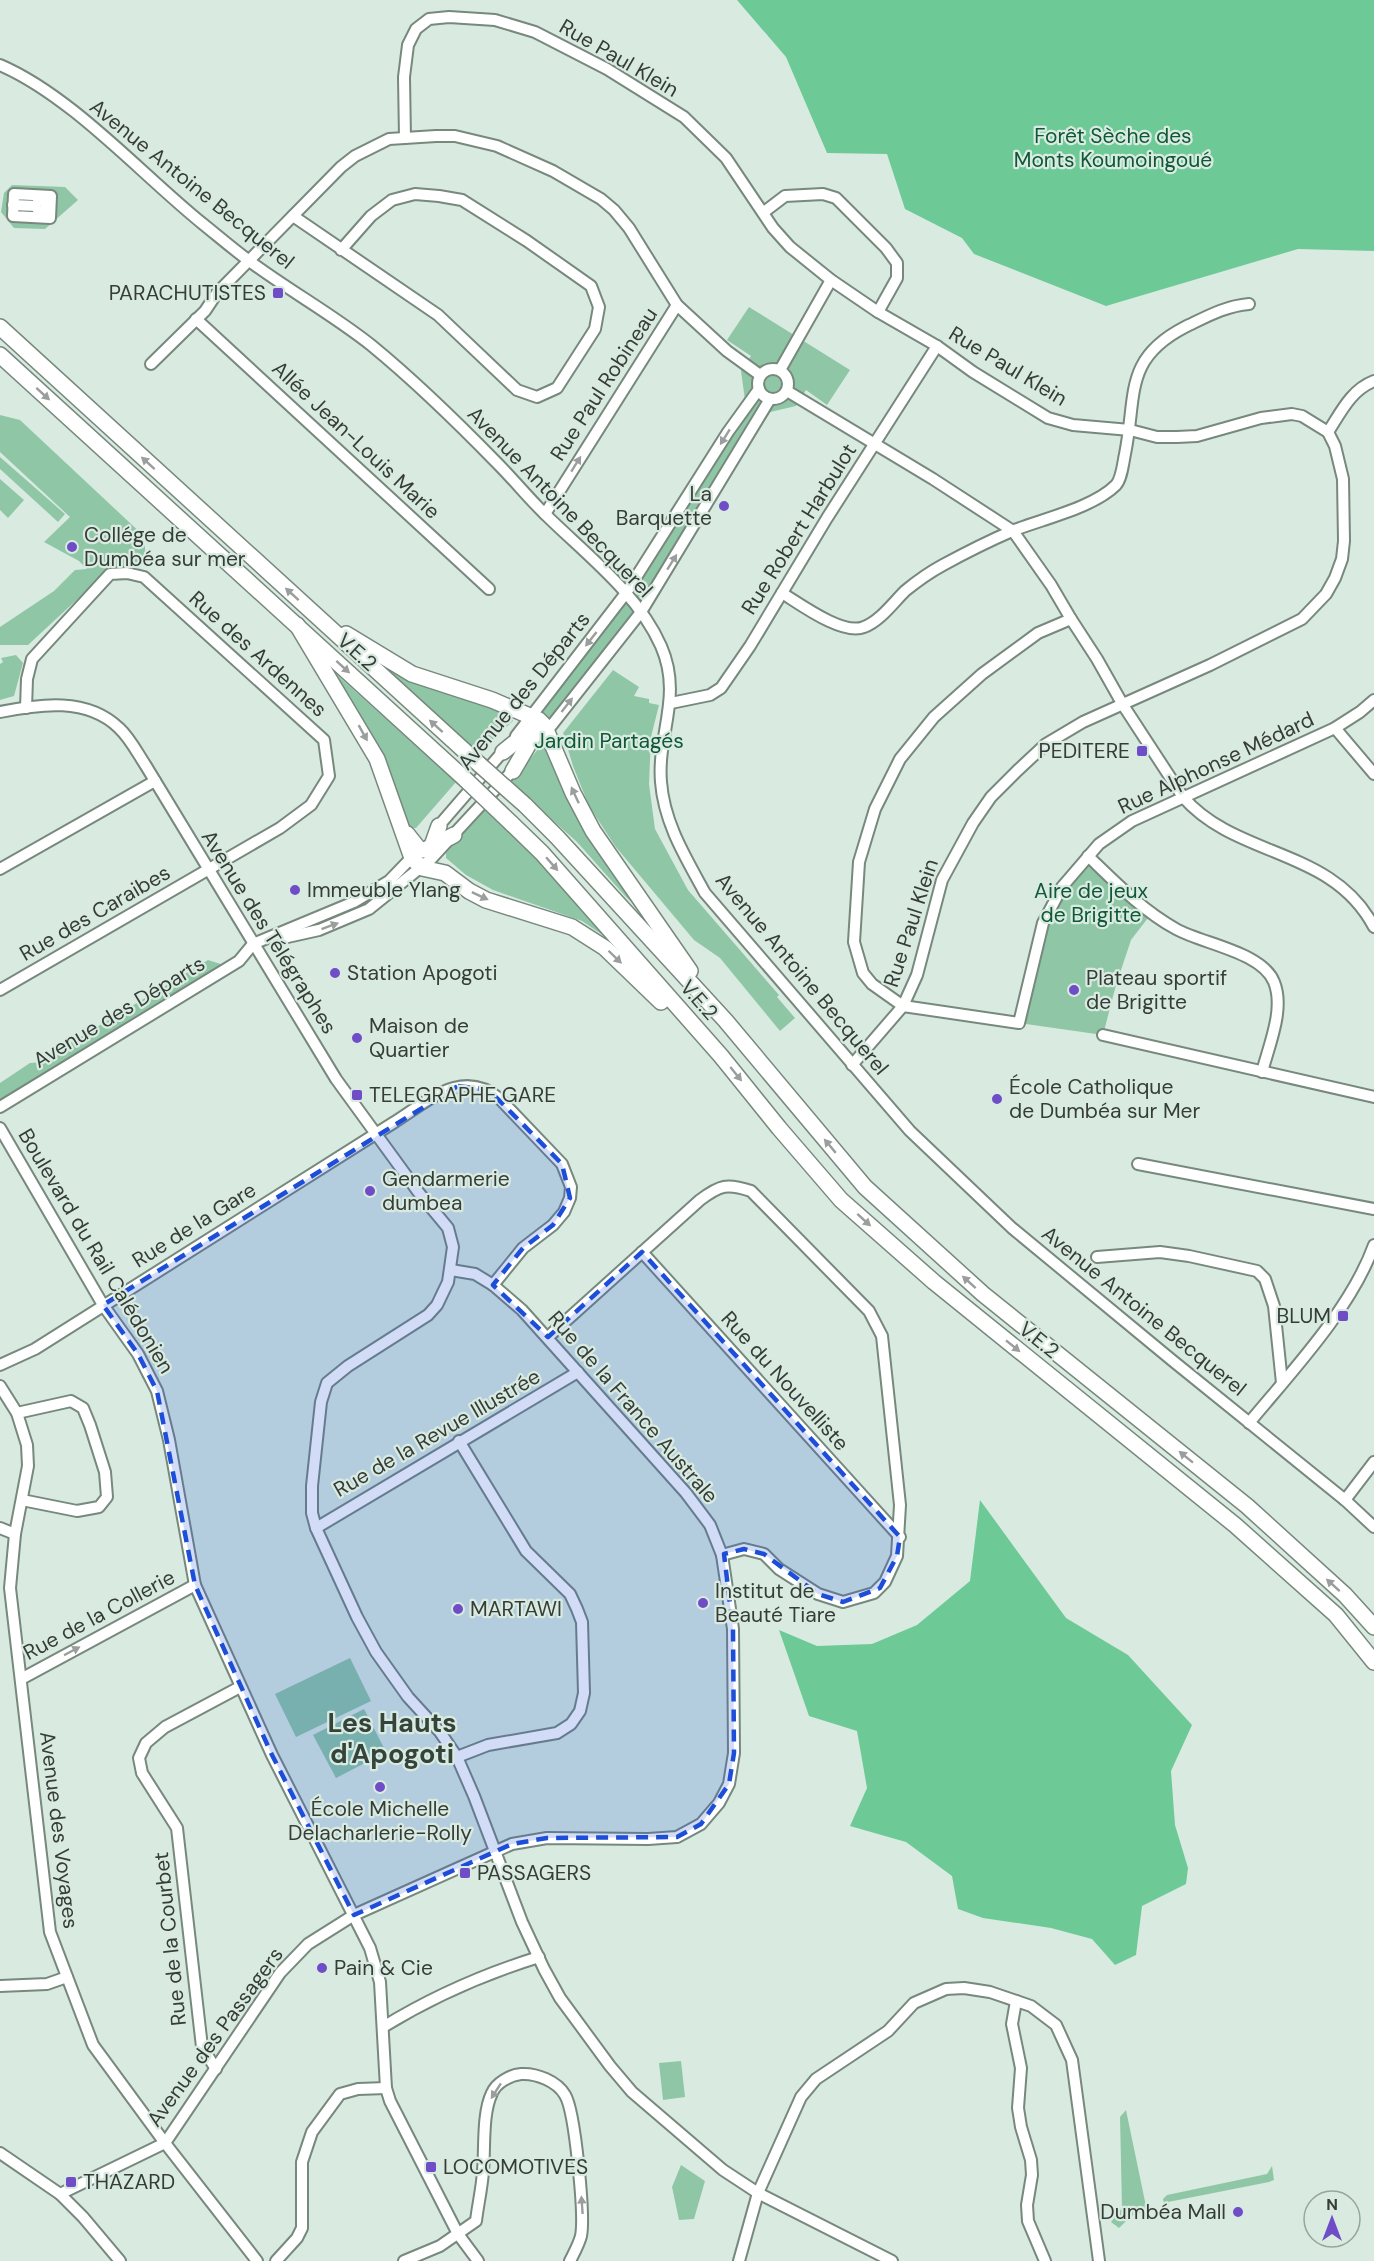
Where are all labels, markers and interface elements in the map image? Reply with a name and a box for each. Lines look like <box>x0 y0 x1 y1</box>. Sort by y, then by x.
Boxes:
street label: Rue Paul Klein <box>554 13 684 103</box>
street label: Avenue Antoine Becquerel <box>84 93 300 275</box>
park label: Forêt Sèche des Monts Koumoingoué <box>1014 122 1212 174</box>
place label: PARACHUTISTES <box>109 279 266 307</box>
marker: PARACHUTISTES <box>271 286 285 300</box>
street label: Rue Paul Robineau <box>544 302 664 466</box>
street label: Rue Paul Klein <box>944 320 1072 412</box>
street label: Allée Jean-Louis Marie <box>266 355 446 525</box>
one-way arrow <box>36 387 50 401</box>
street label: Avenue Antoine Becquerel <box>461 400 659 604</box>
one-way arrow <box>719 429 730 445</box>
street label: Rue Robert Harbulot <box>735 438 863 620</box>
one-way arrow <box>570 456 581 472</box>
one-way arrow <box>141 457 156 470</box>
place label: La Barquette <box>616 480 712 532</box>
marker: La Barquette <box>717 499 731 513</box>
place label: Collége de Dumbéa sur mer <box>84 521 246 573</box>
marker: Collége de Dumbéa sur mer <box>65 540 79 554</box>
one-way arrow <box>667 554 678 570</box>
street label: Rue des Ardennes <box>183 585 333 723</box>
one-way arrow <box>285 588 300 601</box>
street label: Avenue des Départs <box>452 606 596 776</box>
street label: V.E.2 <box>331 627 383 677</box>
one-way arrow <box>585 632 597 647</box>
one-way arrow <box>335 660 350 674</box>
one-way arrow <box>561 698 573 714</box>
street label: Rue Alphonse Médard <box>1113 705 1319 821</box>
one-way arrow <box>429 719 444 733</box>
one-way arrow <box>358 725 368 742</box>
park label: Jardin Partagés <box>534 727 684 755</box>
place label: PEDITERE <box>1039 737 1130 765</box>
marker: PEDITERE <box>1135 744 1149 758</box>
one-way arrow <box>570 786 579 803</box>
street label: Avenue des Télégraphes <box>195 825 343 1039</box>
street label: Rue Paul Klein <box>877 855 945 991</box>
one-way arrow <box>545 857 559 872</box>
street label: Rue des Caraibes <box>15 858 175 968</box>
street label: Avenue Antoine Becquerel <box>709 867 895 1081</box>
place label: Immeuble Ylang <box>307 876 461 904</box>
park label: Aire de jeux de Brigitte <box>1034 877 1148 929</box>
marker: Immeuble Ylang <box>288 883 302 897</box>
one-way arrow <box>471 891 488 900</box>
one-way arrow <box>321 921 339 930</box>
street label: Avenue des Départs <box>28 950 210 1074</box>
one-way arrow <box>608 950 622 964</box>
place label: Station Apogoti <box>347 959 498 987</box>
place label: Plateau sportif de Brigitte <box>1086 964 1227 1016</box>
marker: Station Apogoti <box>328 966 342 980</box>
street label: V.E.2 <box>674 974 724 1026</box>
marker: Plateau sportif de Brigitte <box>1067 983 1081 997</box>
place label: Maison de Quartier <box>369 1012 469 1064</box>
marker: Maison de Quartier <box>350 1031 364 1045</box>
one-way arrow <box>729 1067 741 1082</box>
place label: École Catholique de Dumbéa sur Mer <box>1009 1073 1200 1125</box>
place label: TELEGRAPHE GARE <box>369 1081 556 1109</box>
marker: TELEGRAPHE GARE <box>350 1088 364 1102</box>
marker: École Catholique de Dumbéa sur Mer <box>990 1092 1004 1106</box>
street label: Boulevard du Rail Calédonien <box>12 1123 180 1379</box>
one-way arrow <box>824 1139 837 1154</box>
place label: Gendarmerie dumbea <box>382 1165 510 1217</box>
street label: Rue de la Gare <box>127 1176 261 1274</box>
marker: Gendarmerie dumbea <box>363 1184 377 1198</box>
one-way arrow <box>857 1213 872 1227</box>
street label: Avenue Antoine Becquerel <box>1036 1220 1252 1402</box>
one-way arrow <box>962 1276 977 1289</box>
place label: BLUM <box>1276 1302 1331 1330</box>
street label: Rue de la France Australe <box>542 1305 724 1509</box>
street label: Rue du Nouvelliste <box>715 1305 855 1457</box>
marker: BLUM <box>1336 1309 1350 1323</box>
street label: V.E.2 <box>1013 1315 1065 1365</box>
one-way arrow <box>1006 1340 1021 1352</box>
street label: Rue de la Revue Illustrée <box>329 1362 545 1504</box>
one-way arrow <box>1178 1451 1194 1464</box>
street label: Rue de la Collerie <box>18 1563 180 1667</box>
place label: Institut de Beauté Tiare <box>715 1577 836 1629</box>
one-way arrow <box>1326 1578 1341 1592</box>
place label: MARTAWI <box>470 1595 562 1623</box>
marker: Institut de Beauté Tiare <box>696 1596 710 1610</box>
marker: MARTAWI <box>451 1602 465 1616</box>
one-way arrow <box>64 1646 81 1656</box>
district label: Les Hauts d'Apogoti <box>327 1705 457 1771</box>
street label: Avenue des Voyages <box>33 1730 85 1930</box>
marker: École Michelle Delacharlerie-Rolly <box>373 1780 387 1794</box>
place label: École Michelle Delacharlerie-Rolly <box>288 1795 472 1847</box>
street label: Rue de la Courbet <box>147 1851 193 2027</box>
place label: PASSAGERS <box>477 1859 591 1887</box>
marker: PASSAGERS <box>458 1866 472 1880</box>
street label: Avenue des Passagers <box>140 1942 290 2132</box>
place label: Pain & Cie <box>334 1954 433 1982</box>
marker: Pain & Cie <box>315 1961 329 1975</box>
one-way arrow <box>490 2082 501 2099</box>
place label: LOCOMOTIVES <box>443 2153 588 2181</box>
marker: LOCOMOTIVES <box>424 2160 438 2174</box>
place label: THAZARD <box>83 2168 175 2196</box>
marker: THAZARD <box>64 2175 78 2189</box>
north arrow <box>1302 2189 1362 2249</box>
text: N <box>1326 2194 1338 2215</box>
one-way arrow <box>577 2195 587 2214</box>
place label: Dumbéa Mall <box>1100 2198 1226 2226</box>
marker: Dumbéa Mall <box>1231 2205 1245 2219</box>

